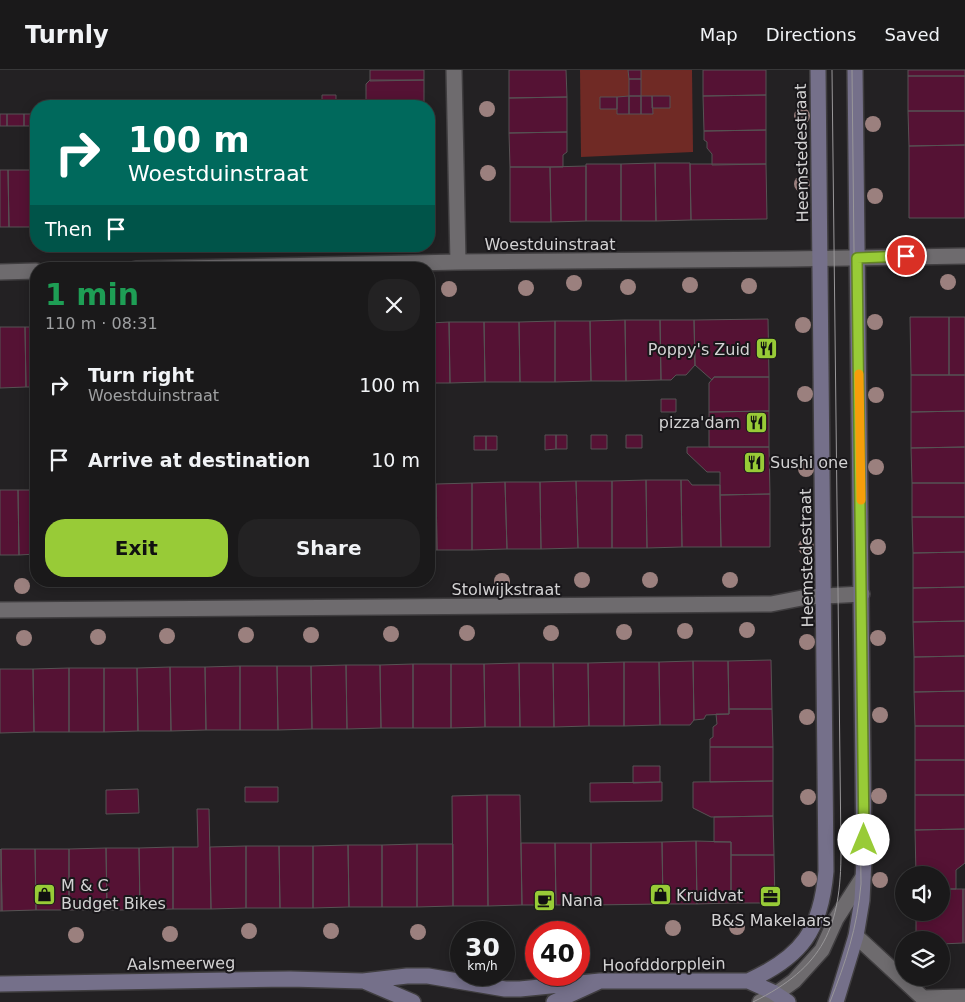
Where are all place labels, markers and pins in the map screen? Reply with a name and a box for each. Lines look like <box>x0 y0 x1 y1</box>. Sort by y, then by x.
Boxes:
pin <box>885 235 927 277</box>
restaurant icon: Poppy's Zuid <box>754 337 778 361</box>
place label: Poppy's Zuid <box>648 340 750 359</box>
restaurant icon: pizza'dam <box>744 410 768 434</box>
place label: pizza'dam <box>659 413 740 432</box>
restaurant icon: Sushi one <box>742 450 766 474</box>
place label: Sushi one <box>770 453 848 472</box>
place label: M & C Budget Bikes <box>61 876 166 913</box>
shop icon: M & C Budget Bikes <box>33 882 57 906</box>
shop icon: Kruidvat <box>648 883 672 907</box>
office icon: B&S Makelaars <box>759 884 783 908</box>
place label: Kruidvat <box>676 886 743 905</box>
cafe icon: Nana <box>533 888 557 912</box>
place label: Nana <box>561 891 603 910</box>
place label: B&S Makelaars <box>711 911 831 930</box>

